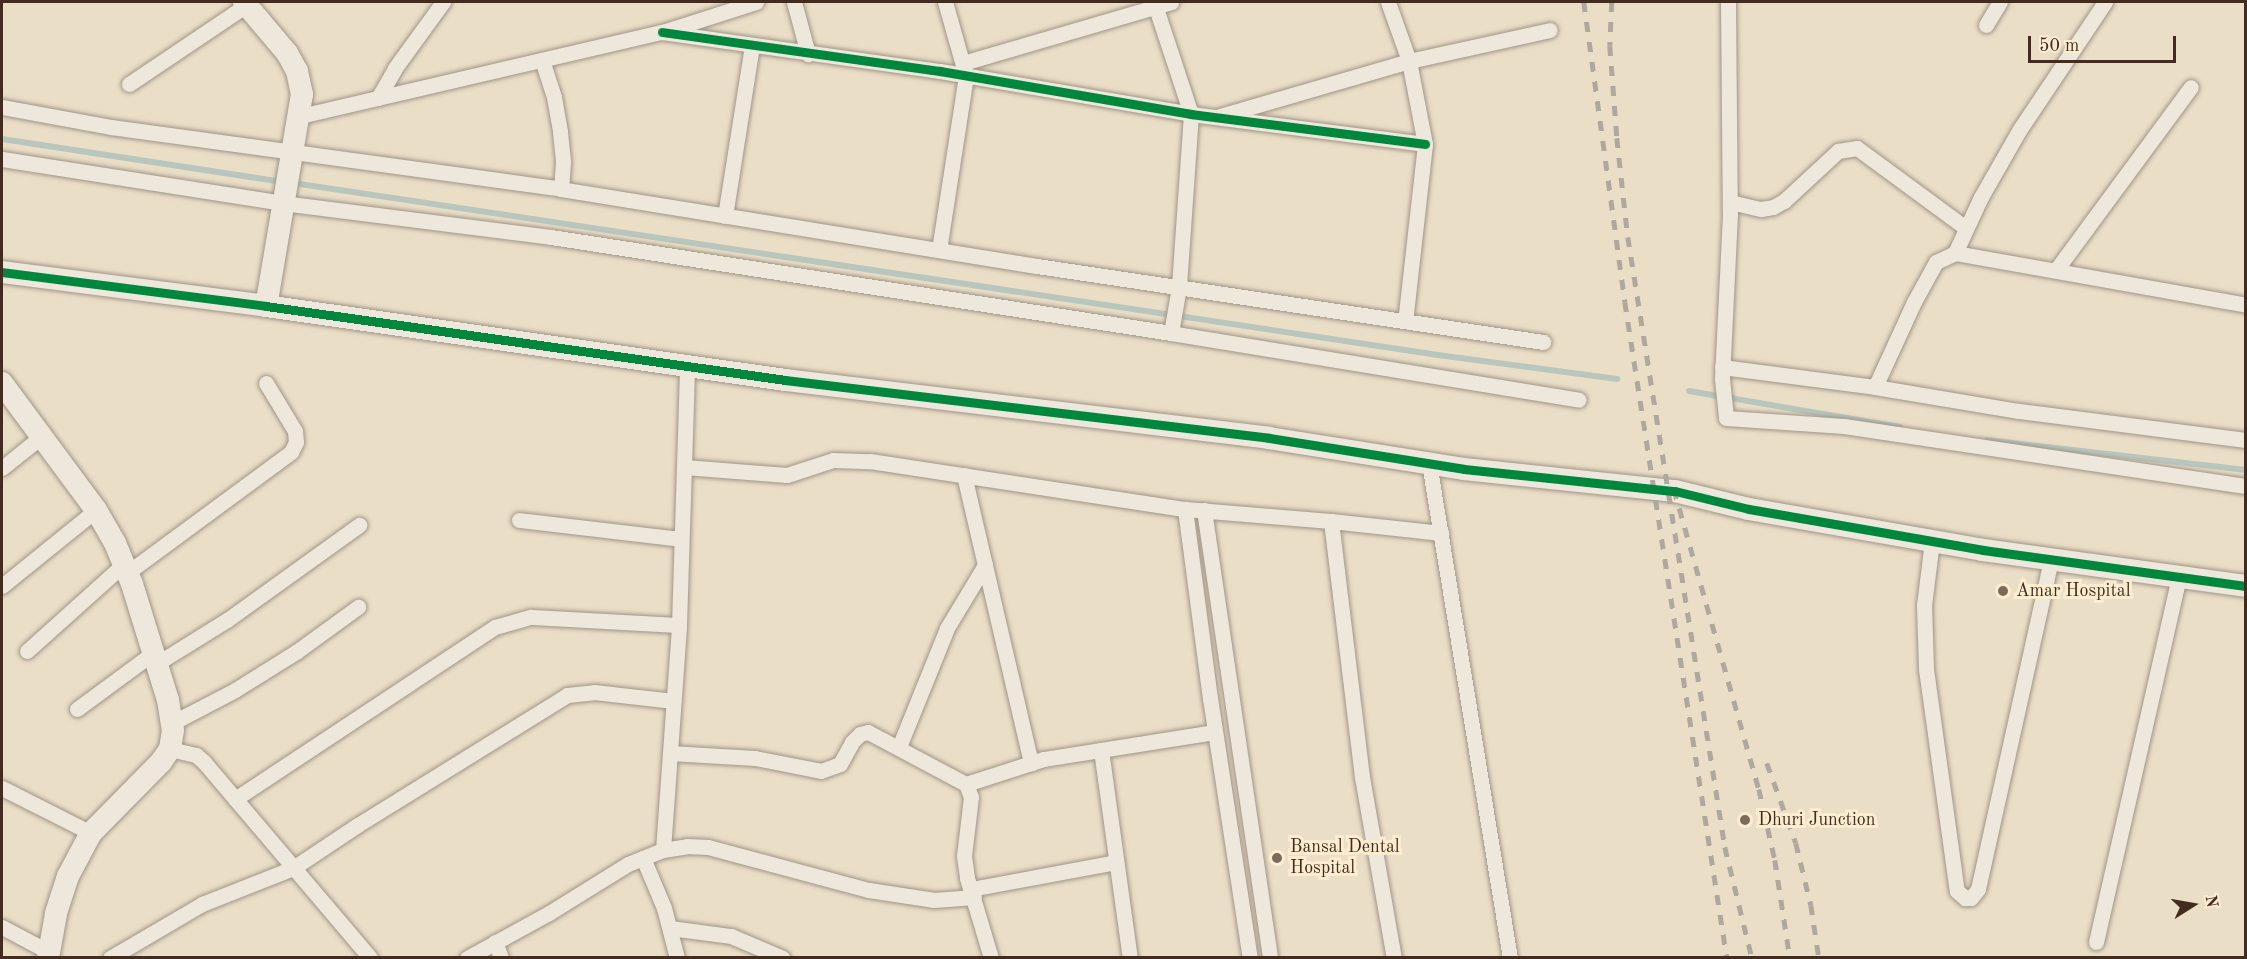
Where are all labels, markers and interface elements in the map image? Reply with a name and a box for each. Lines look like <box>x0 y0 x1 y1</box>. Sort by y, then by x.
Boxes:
scale bar <box>2031 24 2180 62</box>
text: 50 m <box>2039 37 2079 55</box>
place label: Amar Hospital <box>2016 580 2131 602</box>
marker: Amar Hospital <box>1994 582 2012 600</box>
place label: Dhuri Junction <box>1758 809 1875 831</box>
marker: Dhuri Junction <box>1736 811 1754 829</box>
place label: Bansal Dental Hospital <box>1290 837 1400 880</box>
marker: Bansal Dental Hospital <box>1268 849 1286 867</box>
north arrow <box>2163 875 2223 935</box>
text: N <box>2202 894 2220 909</box>

